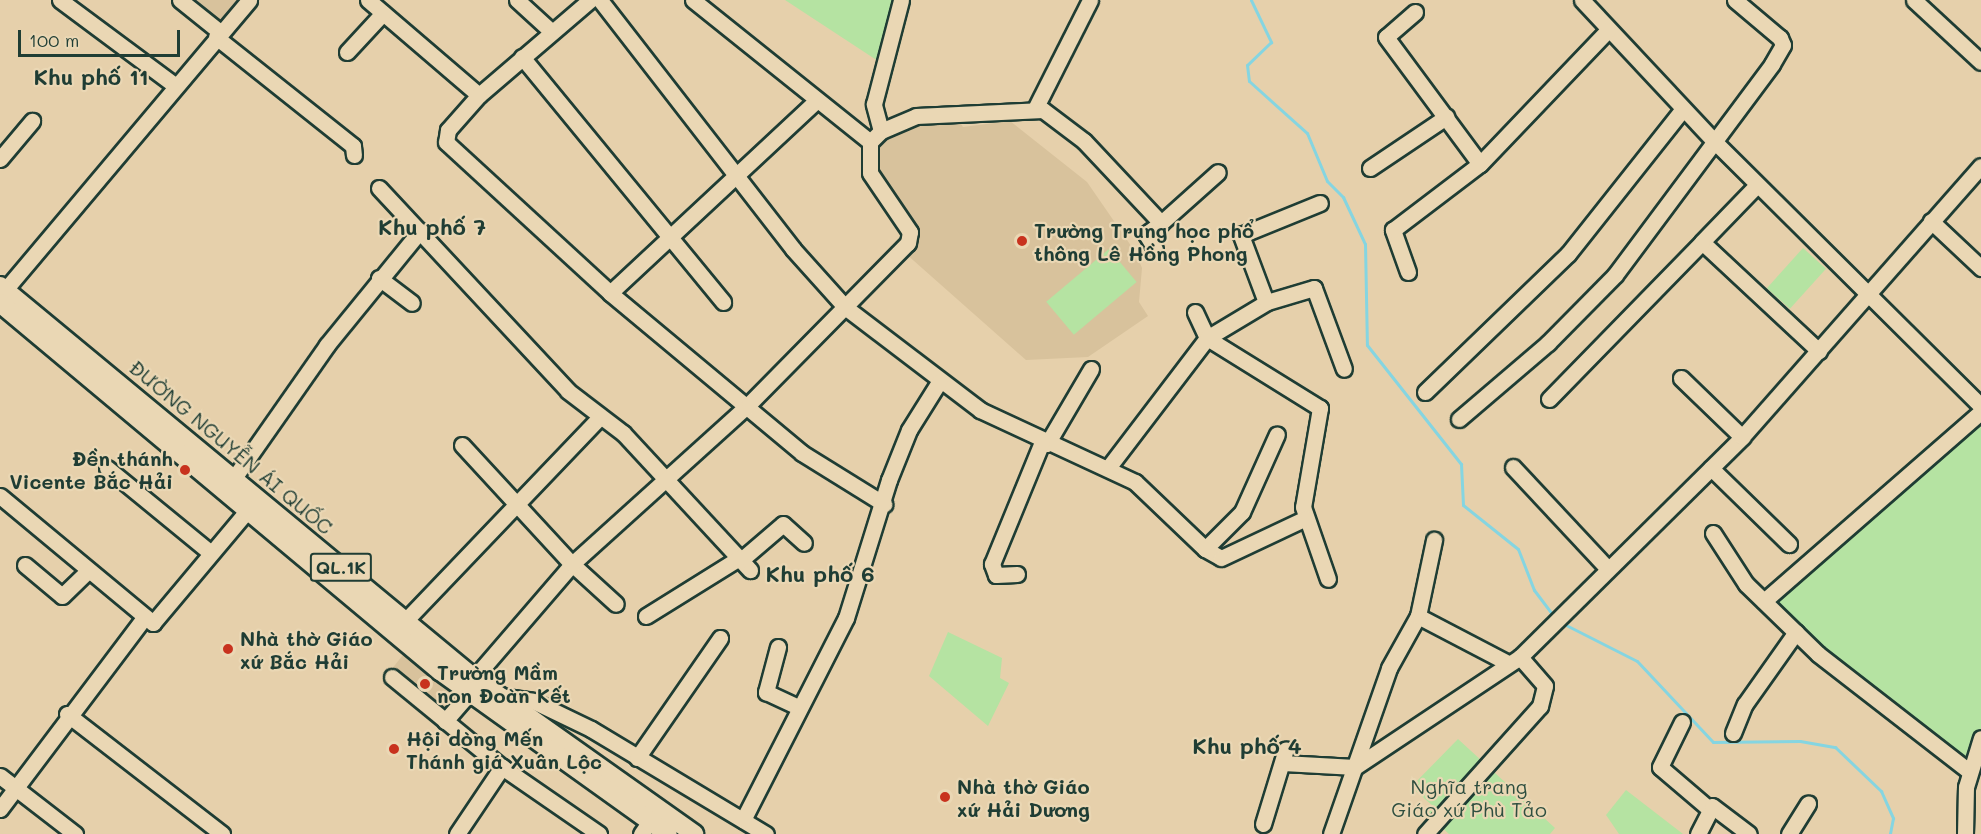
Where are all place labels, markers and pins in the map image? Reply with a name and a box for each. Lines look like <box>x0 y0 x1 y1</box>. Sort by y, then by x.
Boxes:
place label: Trường Trung học phổ thông Lê Hồng Phong <box>1034 218 1254 265</box>
marker: Trường Trung học phổ thông Lê Hồng Phong <box>1015 234 1029 248</box>
place label: Đền thánh Vicente Bắc Hải <box>10 446 173 493</box>
marker: Đền thánh Vicente Bắc Hải <box>178 463 192 477</box>
place label: Nhà thờ Giáo xứ Bắc Hải <box>240 626 373 673</box>
marker: Nhà thờ Giáo xứ Bắc Hải <box>221 642 235 656</box>
place label: Trường Mầm non Đoàn Kết <box>437 660 571 707</box>
marker: Trường Mầm non Đoàn Kết <box>418 677 432 691</box>
place label: Hội dòng Mến Thánh giá Xuân Lộc <box>406 726 602 773</box>
marker: Hội dòng Mến Thánh giá Xuân Lộc <box>387 742 401 756</box>
place label: Nhà thờ Giáo xứ Hải Dương <box>957 774 1090 821</box>
marker: Nhà thờ Giáo xứ Hải Dương <box>938 790 952 804</box>

